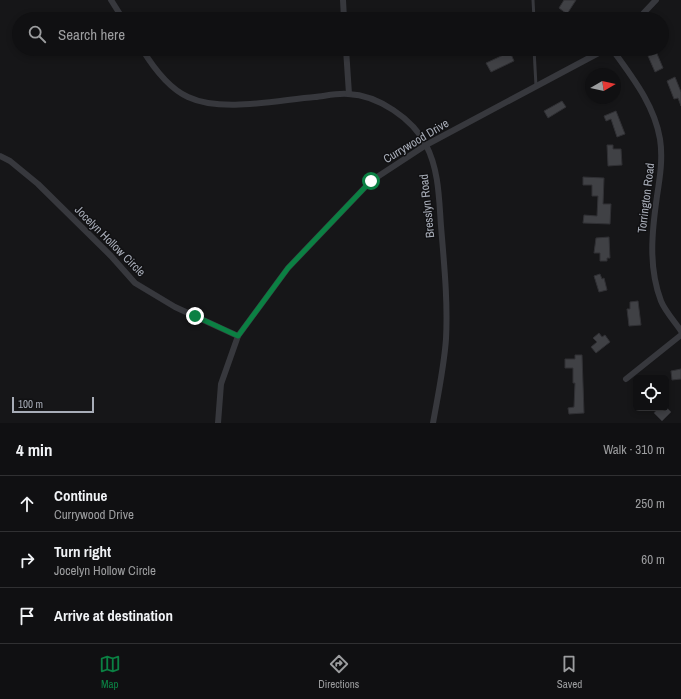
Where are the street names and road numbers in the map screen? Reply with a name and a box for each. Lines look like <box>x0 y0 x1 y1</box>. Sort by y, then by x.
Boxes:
street label: Currywood Drive <box>380 115 452 167</box>
street label: Torrington Road <box>634 162 658 234</box>
street label: Bresslyn Road <box>416 173 438 239</box>
street label: Jocelyn Hollow Circle <box>71 202 149 280</box>

